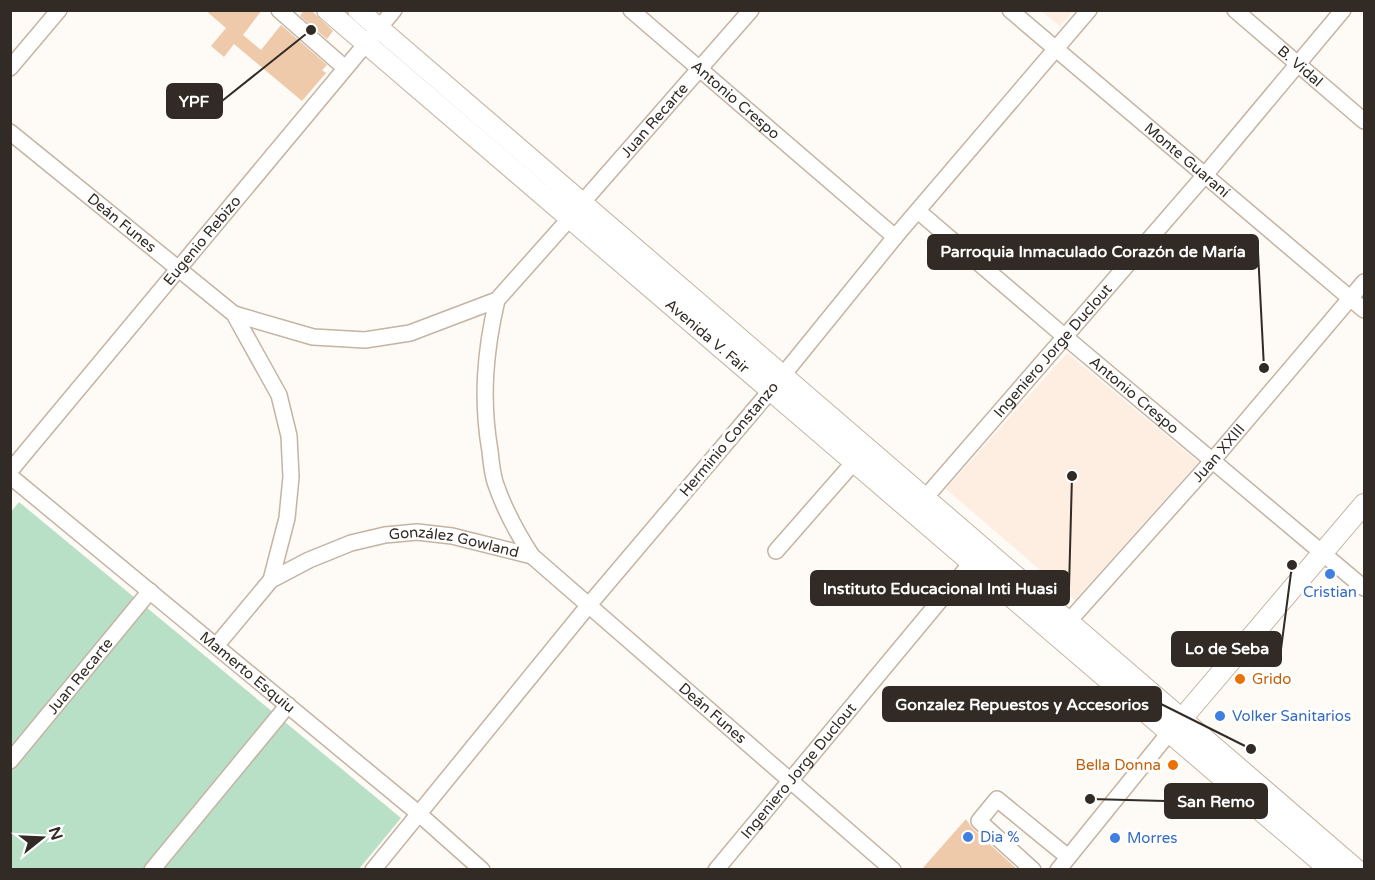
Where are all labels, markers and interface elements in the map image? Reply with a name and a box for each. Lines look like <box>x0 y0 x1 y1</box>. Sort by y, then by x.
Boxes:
street label: B. Vidal <box>1274 42 1326 90</box>
street label: Antonio Crespo <box>688 57 784 143</box>
street label: Juan Recarte <box>617 79 692 161</box>
callout: YPF <box>167 84 222 118</box>
text: YPF <box>179 92 210 112</box>
street label: Monte Guaraní <box>1141 119 1234 201</box>
street label: Deán Funes <box>84 189 160 256</box>
street label: Eugenio Rebizo <box>159 192 245 289</box>
callout: Parroquia Inmaculado Corazón de María <box>928 235 1258 269</box>
text: Parroquia Inmaculado Corazón de María <box>940 242 1246 262</box>
street label: Ingeniero Jorge Duclout <box>990 280 1116 421</box>
street label: Avenida V. Fair <box>662 295 753 377</box>
street label: Antonio Crespo <box>1086 352 1183 438</box>
street label: Herminio Constanzo <box>676 378 782 500</box>
street label: Juan XXIII <box>1189 420 1249 486</box>
street label: González Gowland <box>388 523 521 561</box>
marker: Cristian <box>1323 567 1337 581</box>
callout: Instituto Educacional Inti Huasi <box>811 571 1069 605</box>
text: Instituto Educacional Inti Huasi <box>823 579 1057 599</box>
place label: Cristian <box>1303 583 1357 601</box>
street label: Mamerto Esquiu <box>196 628 299 717</box>
callout: Lo de Seba <box>1172 632 1281 666</box>
street label: Juan Recarte <box>43 634 116 718</box>
text: Lo de Seba <box>1185 639 1269 659</box>
place label: Grido <box>1252 670 1291 688</box>
marker: Grido <box>1233 672 1247 686</box>
street label: Deán Funes <box>675 679 750 747</box>
callout: Gonzalez Repuestos y Accesorios <box>883 687 1161 721</box>
text: Gonzalez Repuestos y Accesorios <box>895 695 1149 715</box>
street label: Ingeniero Jorge Duclout <box>737 699 860 842</box>
place label: Volker Sanitarios <box>1232 707 1351 725</box>
marker: Volker Sanitarios <box>1213 709 1227 723</box>
place label: Bella Donna <box>1076 756 1161 774</box>
marker: Bella Donna <box>1166 758 1180 772</box>
callout: San Remo <box>1165 784 1267 818</box>
text: San Remo <box>1177 792 1255 812</box>
north arrow <box>12 808 72 868</box>
text: N <box>44 824 67 843</box>
place label: Dia % <box>980 828 1019 846</box>
place label: Morres <box>1127 829 1177 847</box>
marker: Dia % <box>961 830 975 844</box>
marker: Morres <box>1108 831 1122 845</box>

